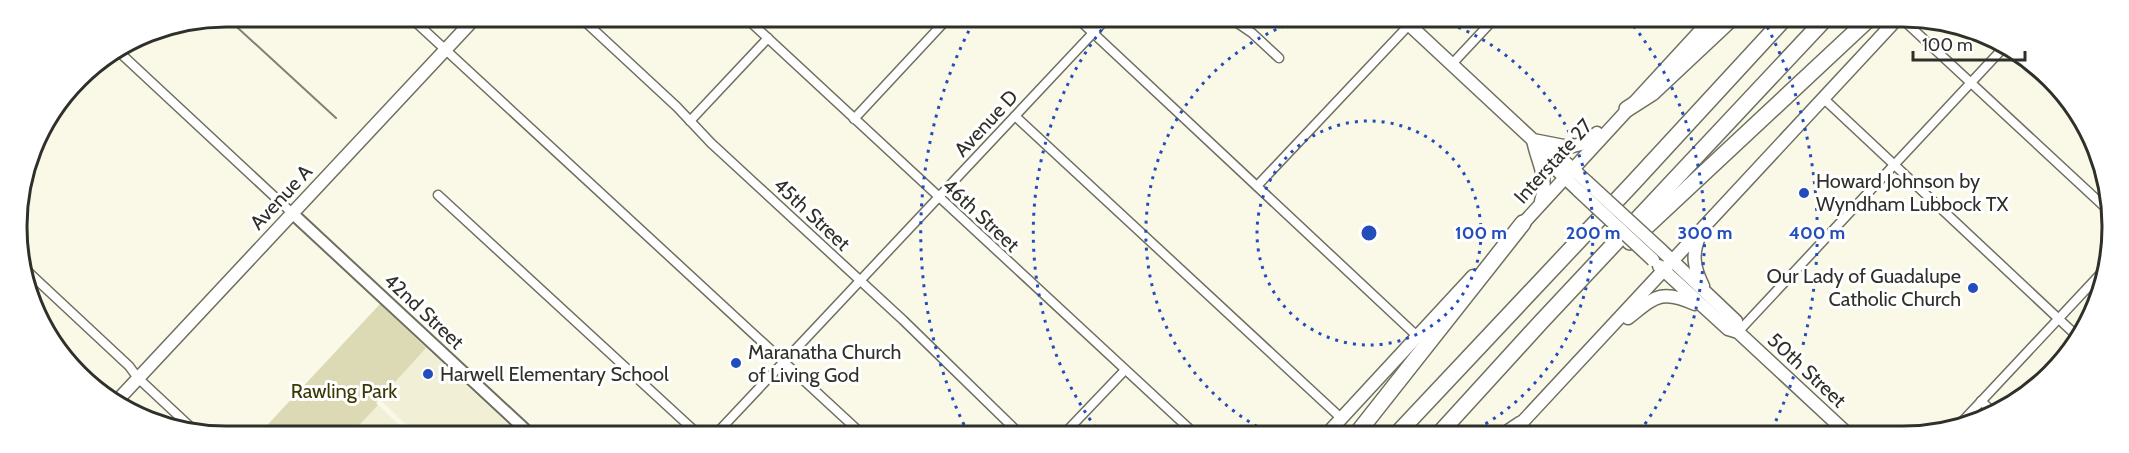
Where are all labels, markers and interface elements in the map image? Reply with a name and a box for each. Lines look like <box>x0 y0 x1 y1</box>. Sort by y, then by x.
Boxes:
scale bar <box>1913 24 2026 62</box>
text: 100 m <box>1922 34 1973 56</box>
street label: Avenue D <box>949 85 1023 161</box>
street label: Interstate 27 <box>1509 114 1597 208</box>
street label: Avenue A <box>245 159 318 235</box>
place label: Howard Johnson by Wyndham Lubbock TX <box>1816 169 2008 216</box>
street label: 45th Street <box>769 173 855 256</box>
street label: 46th Street <box>938 173 1025 257</box>
marker: Howard Johnson by Wyndham Lubbock TX <box>1797 186 1811 200</box>
text: 100 m <box>1455 222 1507 244</box>
text: 200 m <box>1566 222 1620 244</box>
text: 300 m <box>1678 222 1732 244</box>
text: 400 m <box>1789 222 1845 244</box>
centre of rings <box>1359 223 1379 243</box>
place label: Our Lady of Guadalupe Catholic Church <box>1766 264 1961 311</box>
street label: 42nd Street <box>379 268 469 354</box>
marker: Our Lady of Guadalupe Catholic Church <box>1966 281 1980 295</box>
street label: 50th Street <box>1763 328 1851 412</box>
place label: Maranatha Church of Living God <box>748 340 901 387</box>
marker: Maranatha Church of Living God <box>729 356 743 370</box>
place label: Harwell Elementary School <box>440 362 669 386</box>
marker: Harwell Elementary School <box>421 367 435 381</box>
park label: Rawling Park <box>291 379 397 403</box>

